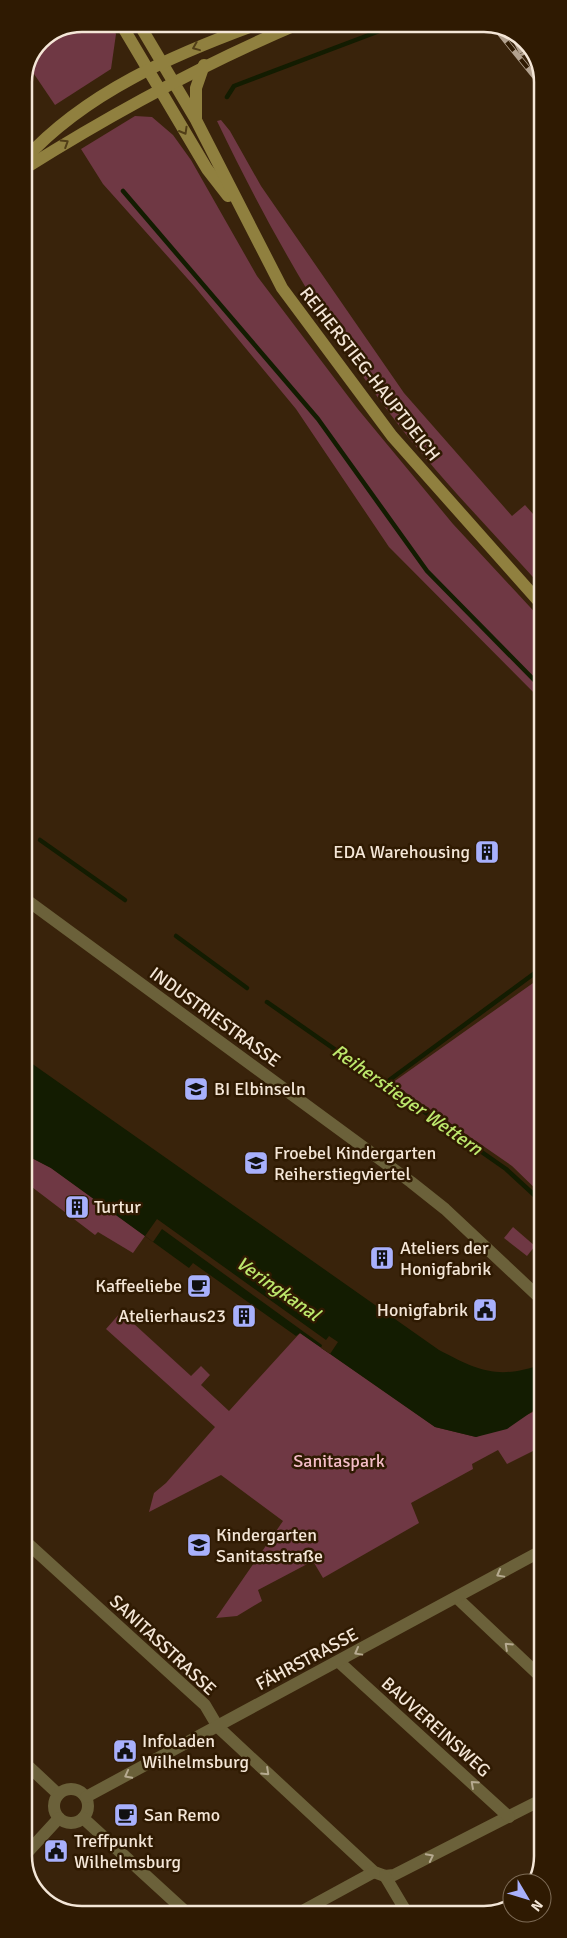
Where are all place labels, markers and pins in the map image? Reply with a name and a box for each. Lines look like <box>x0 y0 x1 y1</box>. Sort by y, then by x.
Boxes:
building icon: EDA Warehousing <box>474 839 500 865</box>
place label: EDA Warehousing <box>333 841 470 863</box>
school or university icon: BI Elbinseln <box>183 1076 209 1102</box>
place label: BI Elbinseln <box>214 1078 306 1100</box>
place label: Froebel Kindergarten Reiherstiegviertel <box>274 1142 436 1185</box>
school or university icon: Froebel Kindergarten Reiherstiegviertel <box>243 1150 269 1176</box>
building icon: Turtur <box>64 1194 90 1220</box>
place label: Turtur <box>94 1196 141 1218</box>
place label: Ateliers der Honigfabrik <box>400 1237 491 1280</box>
building icon: Ateliers der Honigfabrik <box>369 1245 395 1271</box>
cafe icon: Kaffeeliebe <box>186 1273 212 1299</box>
place label: Kaffeeliebe <box>95 1275 182 1297</box>
public building icon: Honigfabrik <box>472 1297 498 1323</box>
place label: Honigfabrik <box>377 1299 468 1321</box>
building icon: Atelierhaus23 <box>231 1303 257 1329</box>
place label: Atelierhaus23 <box>118 1305 226 1327</box>
place label: Kindergarten Sanitasstraße <box>216 1524 323 1567</box>
school or university icon: Kindergarten Sanitasstraße <box>186 1532 212 1558</box>
place label: Infoladen Wilhelmsburg <box>142 1730 249 1773</box>
public building icon: Infoladen Wilhelmsburg <box>112 1738 138 1764</box>
cafe icon: San Remo <box>113 1802 139 1828</box>
place label: San Remo <box>144 1804 220 1826</box>
place label: Treffpunkt Wilhelmsburg <box>74 1830 181 1873</box>
public building icon: Treffpunkt Wilhelmsburg <box>43 1838 69 1864</box>

